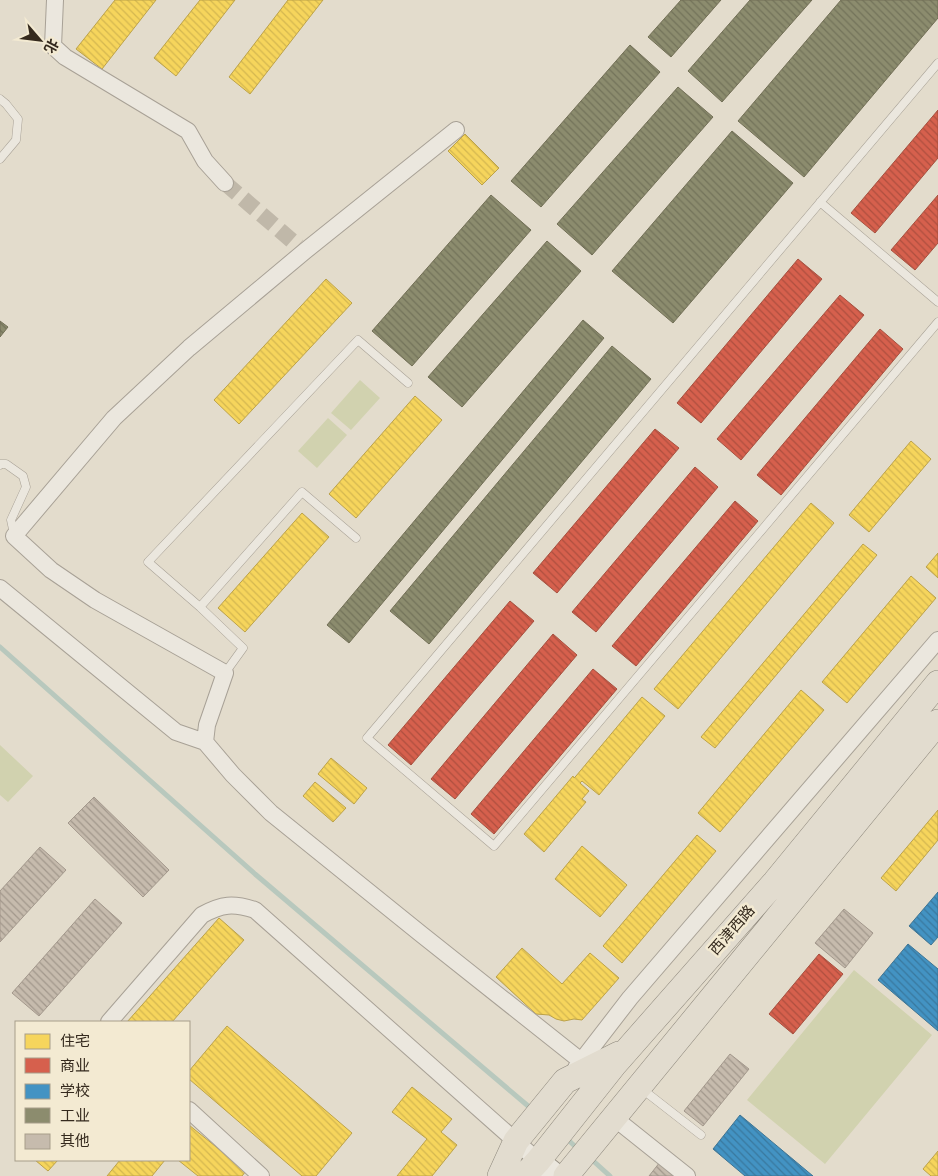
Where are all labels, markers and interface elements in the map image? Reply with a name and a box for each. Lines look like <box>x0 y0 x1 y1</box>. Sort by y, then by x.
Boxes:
north arrow <box>15 15 65 65</box>
text: 北 <box>41 36 62 56</box>
street label: 西津西路 <box>706 901 758 959</box>
legend <box>15 1021 190 1161</box>
text: 住宅 <box>60 1032 90 1050</box>
text: 商业 <box>60 1057 90 1075</box>
text: 学校 <box>60 1082 90 1100</box>
text: 工业 <box>60 1107 90 1125</box>
text: 其他 <box>60 1132 90 1150</box>

